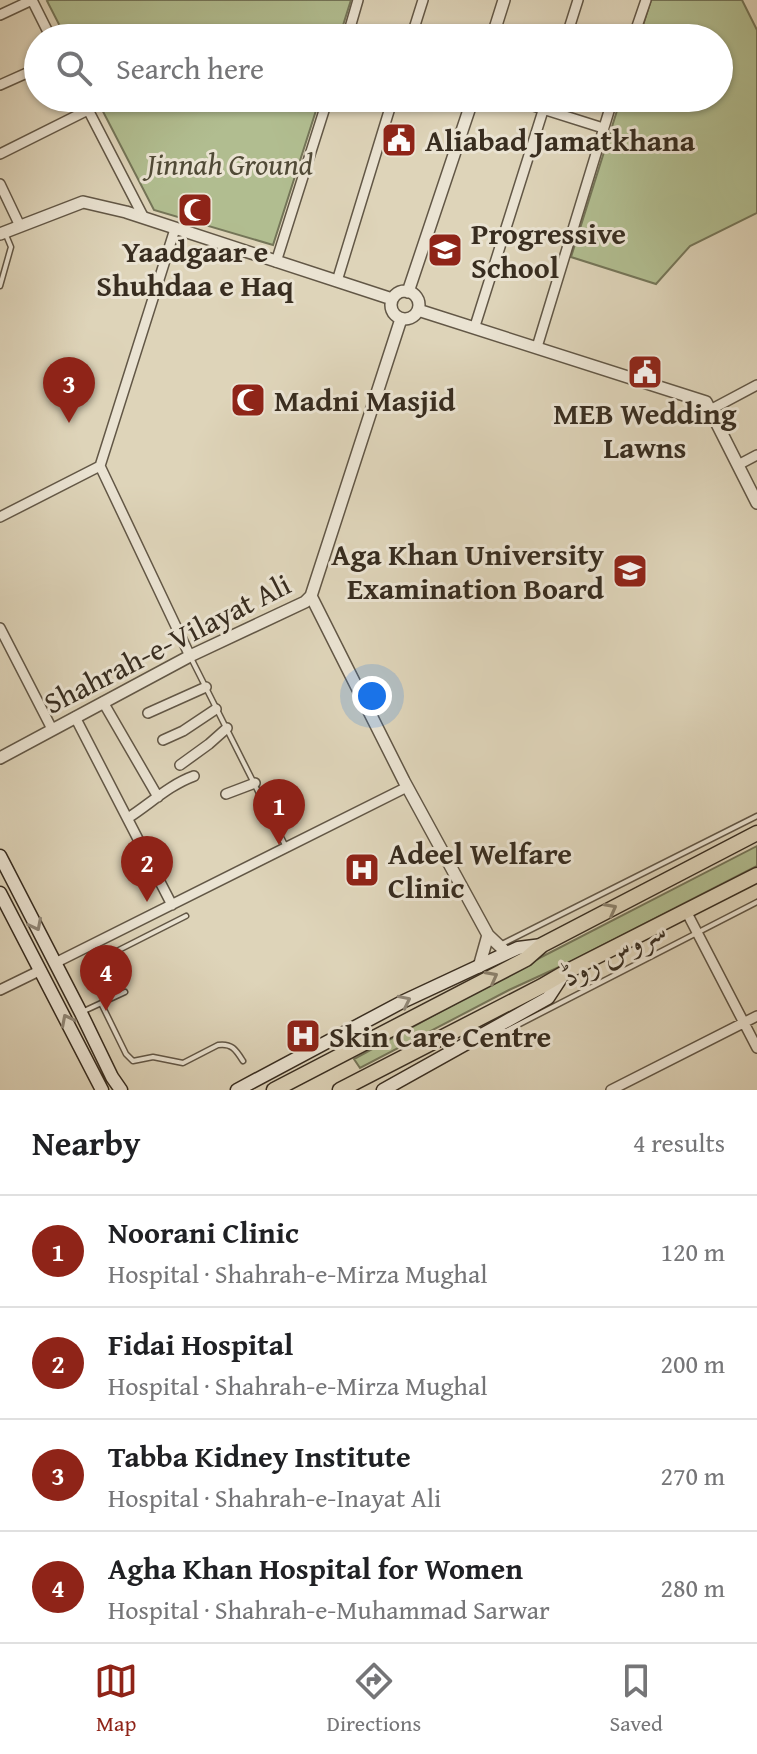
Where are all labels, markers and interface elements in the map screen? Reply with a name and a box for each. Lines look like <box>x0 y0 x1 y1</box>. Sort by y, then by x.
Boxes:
search box <box>24 24 733 112</box>
icon: search <box>52 46 96 90</box>
text: Search here <box>116 46 264 90</box>
place label: Aliabad Jamatkhana <box>425 118 696 162</box>
public building icon: Aliabad Jamatkhana <box>380 121 418 159</box>
park label: Jinnah Ground <box>142 142 313 186</box>
mosque icon: Yaadgaar e Shuhdaa e Haq <box>176 191 214 229</box>
place label: Progressive School <box>471 211 626 289</box>
place label: Yaadgaar e Shuhdaa e Haq <box>96 229 294 307</box>
school or university icon: Progressive School <box>426 231 464 269</box>
public building icon: MEB Wedding Lawns <box>626 353 664 391</box>
pin: 3 <box>43 357 95 423</box>
place label: Madni Masjid <box>274 378 456 422</box>
mosque icon: Madni Masjid <box>229 381 267 419</box>
place label: MEB Wedding Lawns <box>553 391 737 469</box>
place label: Aga Khan University Examination Board <box>331 532 605 610</box>
school or university icon: Aga Khan University Examination Board <box>611 552 649 590</box>
street label: Shahrah-e-Vilayat Ali <box>36 562 298 724</box>
your location <box>352 676 392 716</box>
pin: 1 <box>253 779 305 845</box>
place label: Adeel Welfare Clinic <box>388 831 572 909</box>
pin: 2 <box>121 836 173 902</box>
hospital icon: Adeel Welfare Clinic <box>343 851 381 889</box>
one-way arrow <box>603 903 618 918</box>
street label: سروس روڈ <box>553 907 673 997</box>
one-way arrow <box>26 917 41 932</box>
pin: 4 <box>80 945 132 1011</box>
one-way arrow <box>484 971 499 986</box>
one-way arrow <box>396 995 411 1011</box>
one-way arrow <box>62 1014 77 1029</box>
place label: Skin Care Centre <box>329 1014 551 1058</box>
hospital icon: Skin Care Centre <box>284 1017 322 1055</box>
text: Nearby <box>32 1118 141 1167</box>
text: 4 results <box>633 1123 725 1162</box>
text: Noorani Clinic <box>108 1210 299 1254</box>
text: 1 <box>51 1232 65 1271</box>
text: 120 m <box>660 1232 725 1271</box>
text: Hospital · Shahrah-e-Mirza Mughal <box>108 1254 488 1293</box>
text: Fidai Hospital <box>108 1322 293 1366</box>
text: 2 <box>51 1344 65 1383</box>
text: 200 m <box>660 1344 725 1383</box>
text: Hospital · Shahrah-e-Mirza Mughal <box>108 1366 488 1405</box>
text: Tabba Kidney Institute <box>108 1434 411 1478</box>
text: 3 <box>51 1456 65 1495</box>
text: 270 m <box>660 1456 725 1495</box>
text: Hospital · Shahrah-e-Inayat Ali <box>108 1478 441 1517</box>
text: Agha Khan Hospital for Women <box>108 1546 523 1590</box>
text: 4 <box>51 1568 65 1607</box>
text: 280 m <box>660 1568 725 1607</box>
text: Hospital · Shahrah-e-Muhammad Sarwar <box>108 1590 550 1629</box>
tab: Map <box>94 1659 138 1739</box>
tab: Directions <box>327 1659 421 1739</box>
tab: Saved <box>610 1659 663 1739</box>

